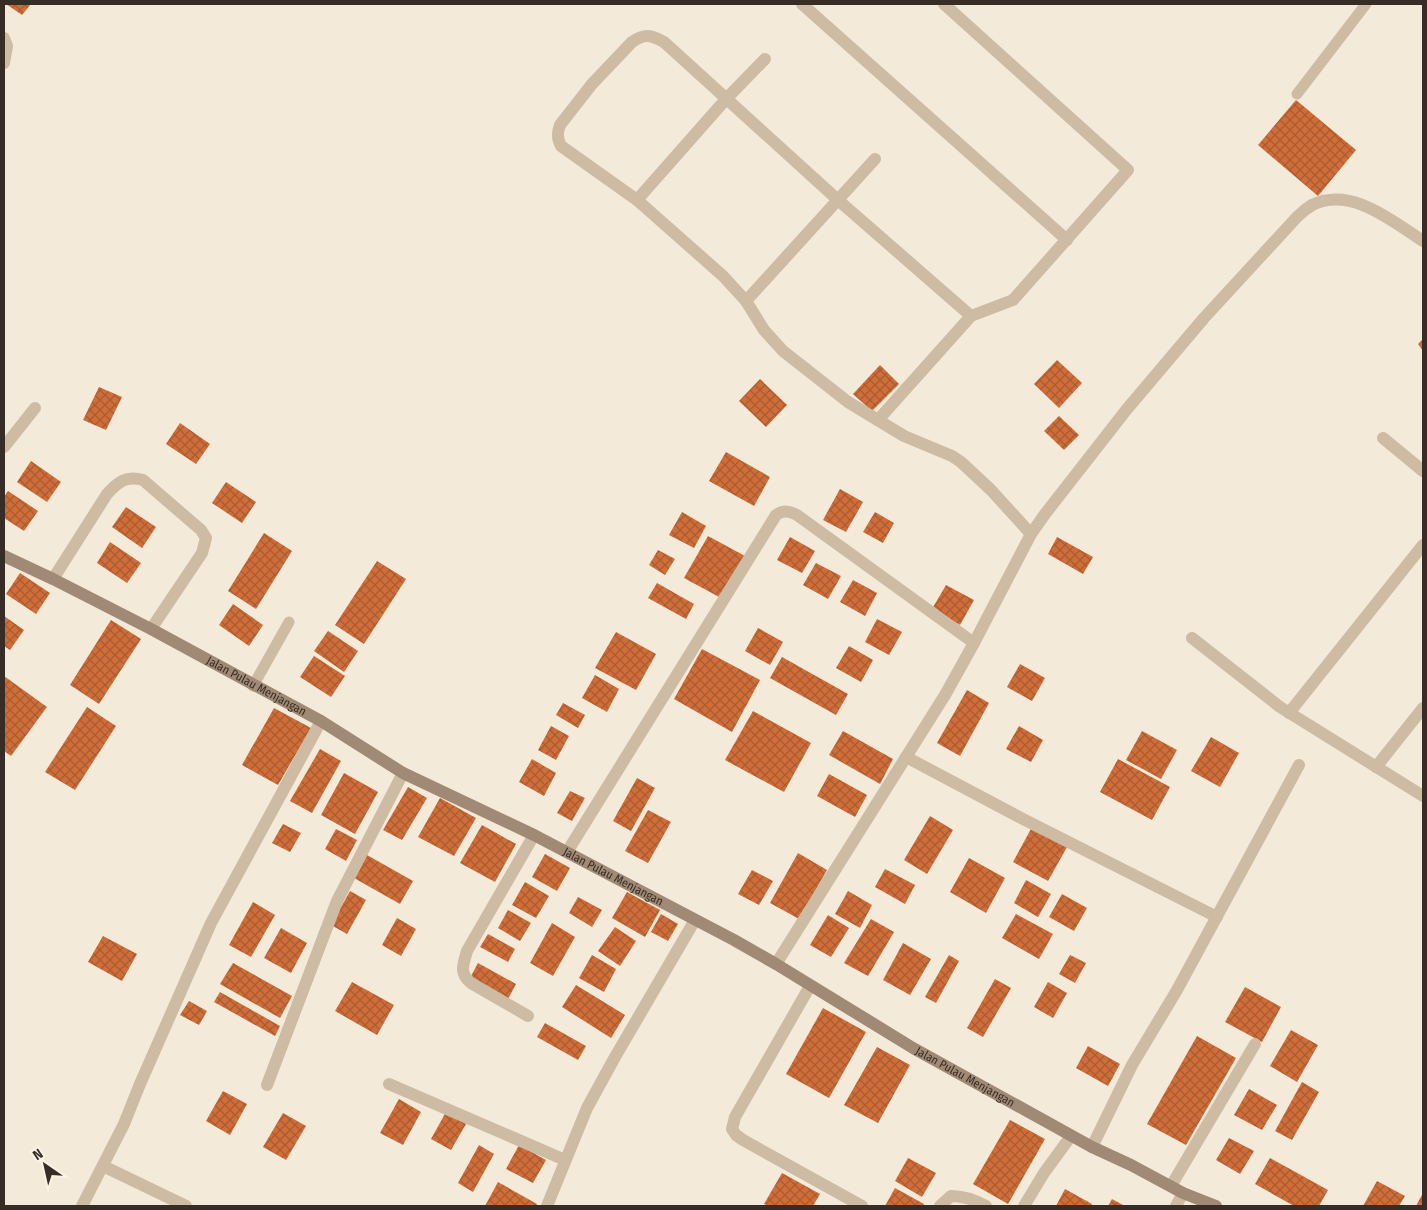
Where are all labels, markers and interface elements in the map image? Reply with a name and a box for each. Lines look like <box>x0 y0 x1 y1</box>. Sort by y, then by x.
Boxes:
street label: Jalan Pulau Menjangan <box>204 653 309 719</box>
street label: Jalan Pulau Menjangan <box>561 845 666 909</box>
street label: Jalan Pulau Menjangan <box>913 1044 1017 1110</box>
north arrow <box>20 1140 70 1190</box>
text: N <box>30 1145 46 1164</box>

